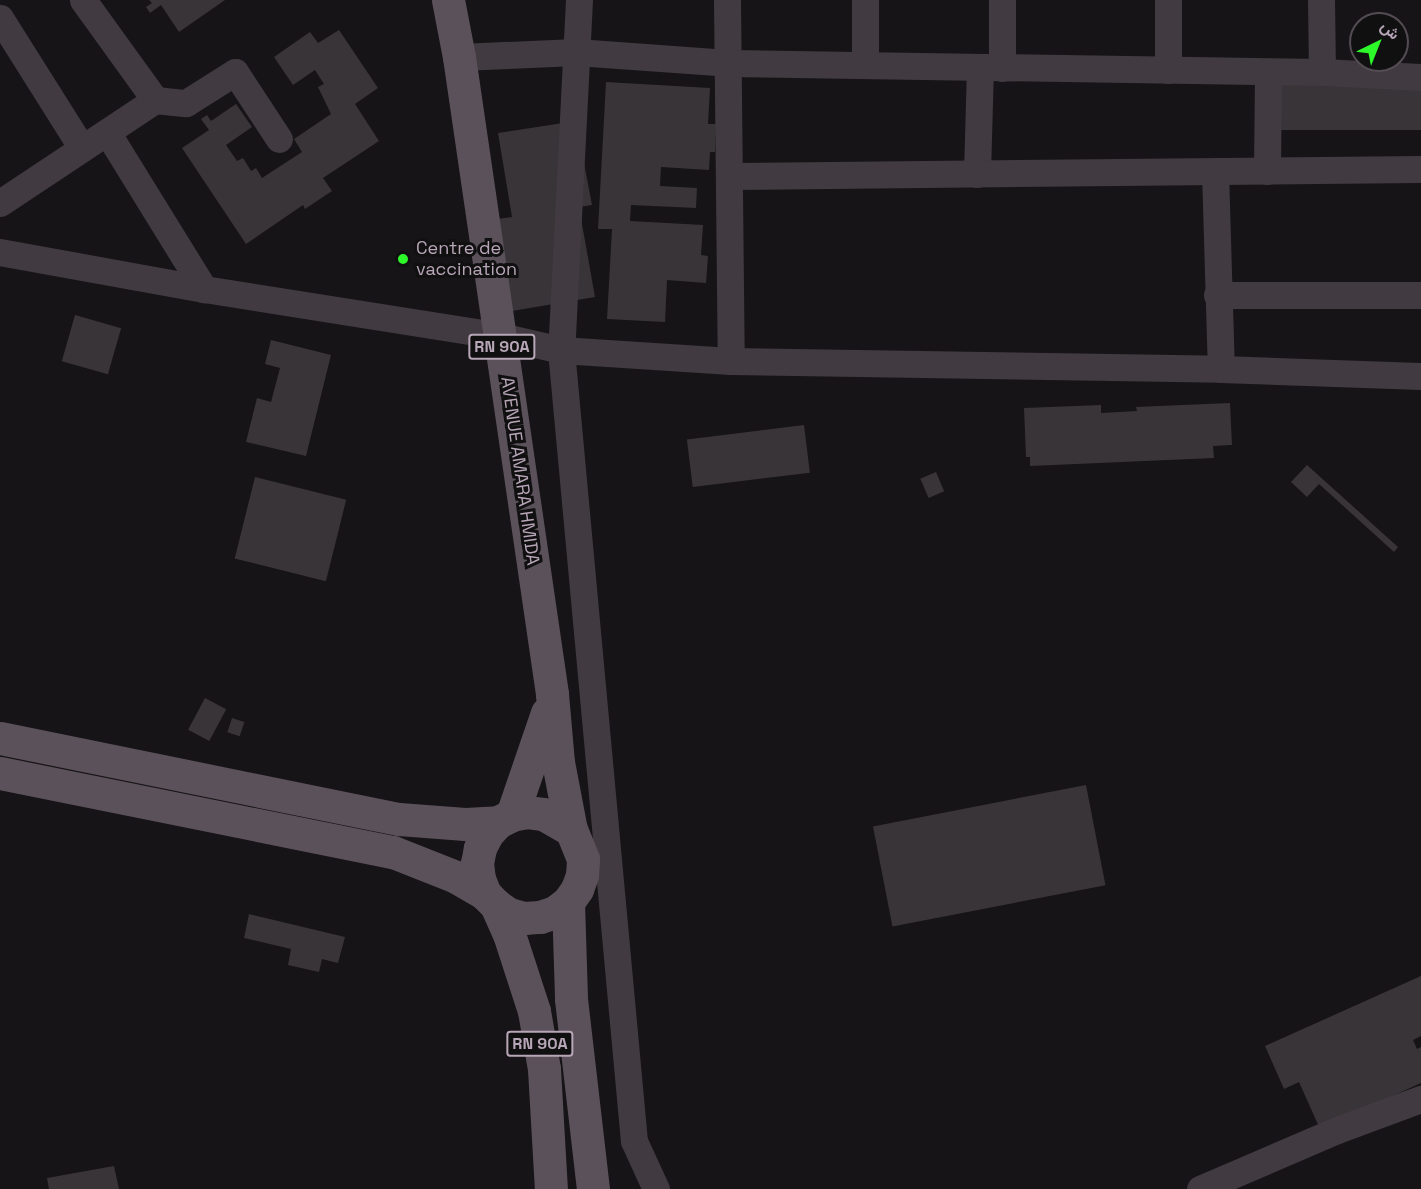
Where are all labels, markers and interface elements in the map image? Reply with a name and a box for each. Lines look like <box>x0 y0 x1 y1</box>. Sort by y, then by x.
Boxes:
north arrow <box>1349 12 1409 72</box>
text: ش <box>1376 16 1404 44</box>
place label: Centre de vaccination <box>416 238 517 280</box>
marker: Centre de vaccination <box>394 250 412 268</box>
road number: RN 90A <box>468 334 536 360</box>
street label: AVENUE AMARA HMIDA <box>496 375 544 567</box>
road number: RN 90A <box>506 1031 574 1057</box>

